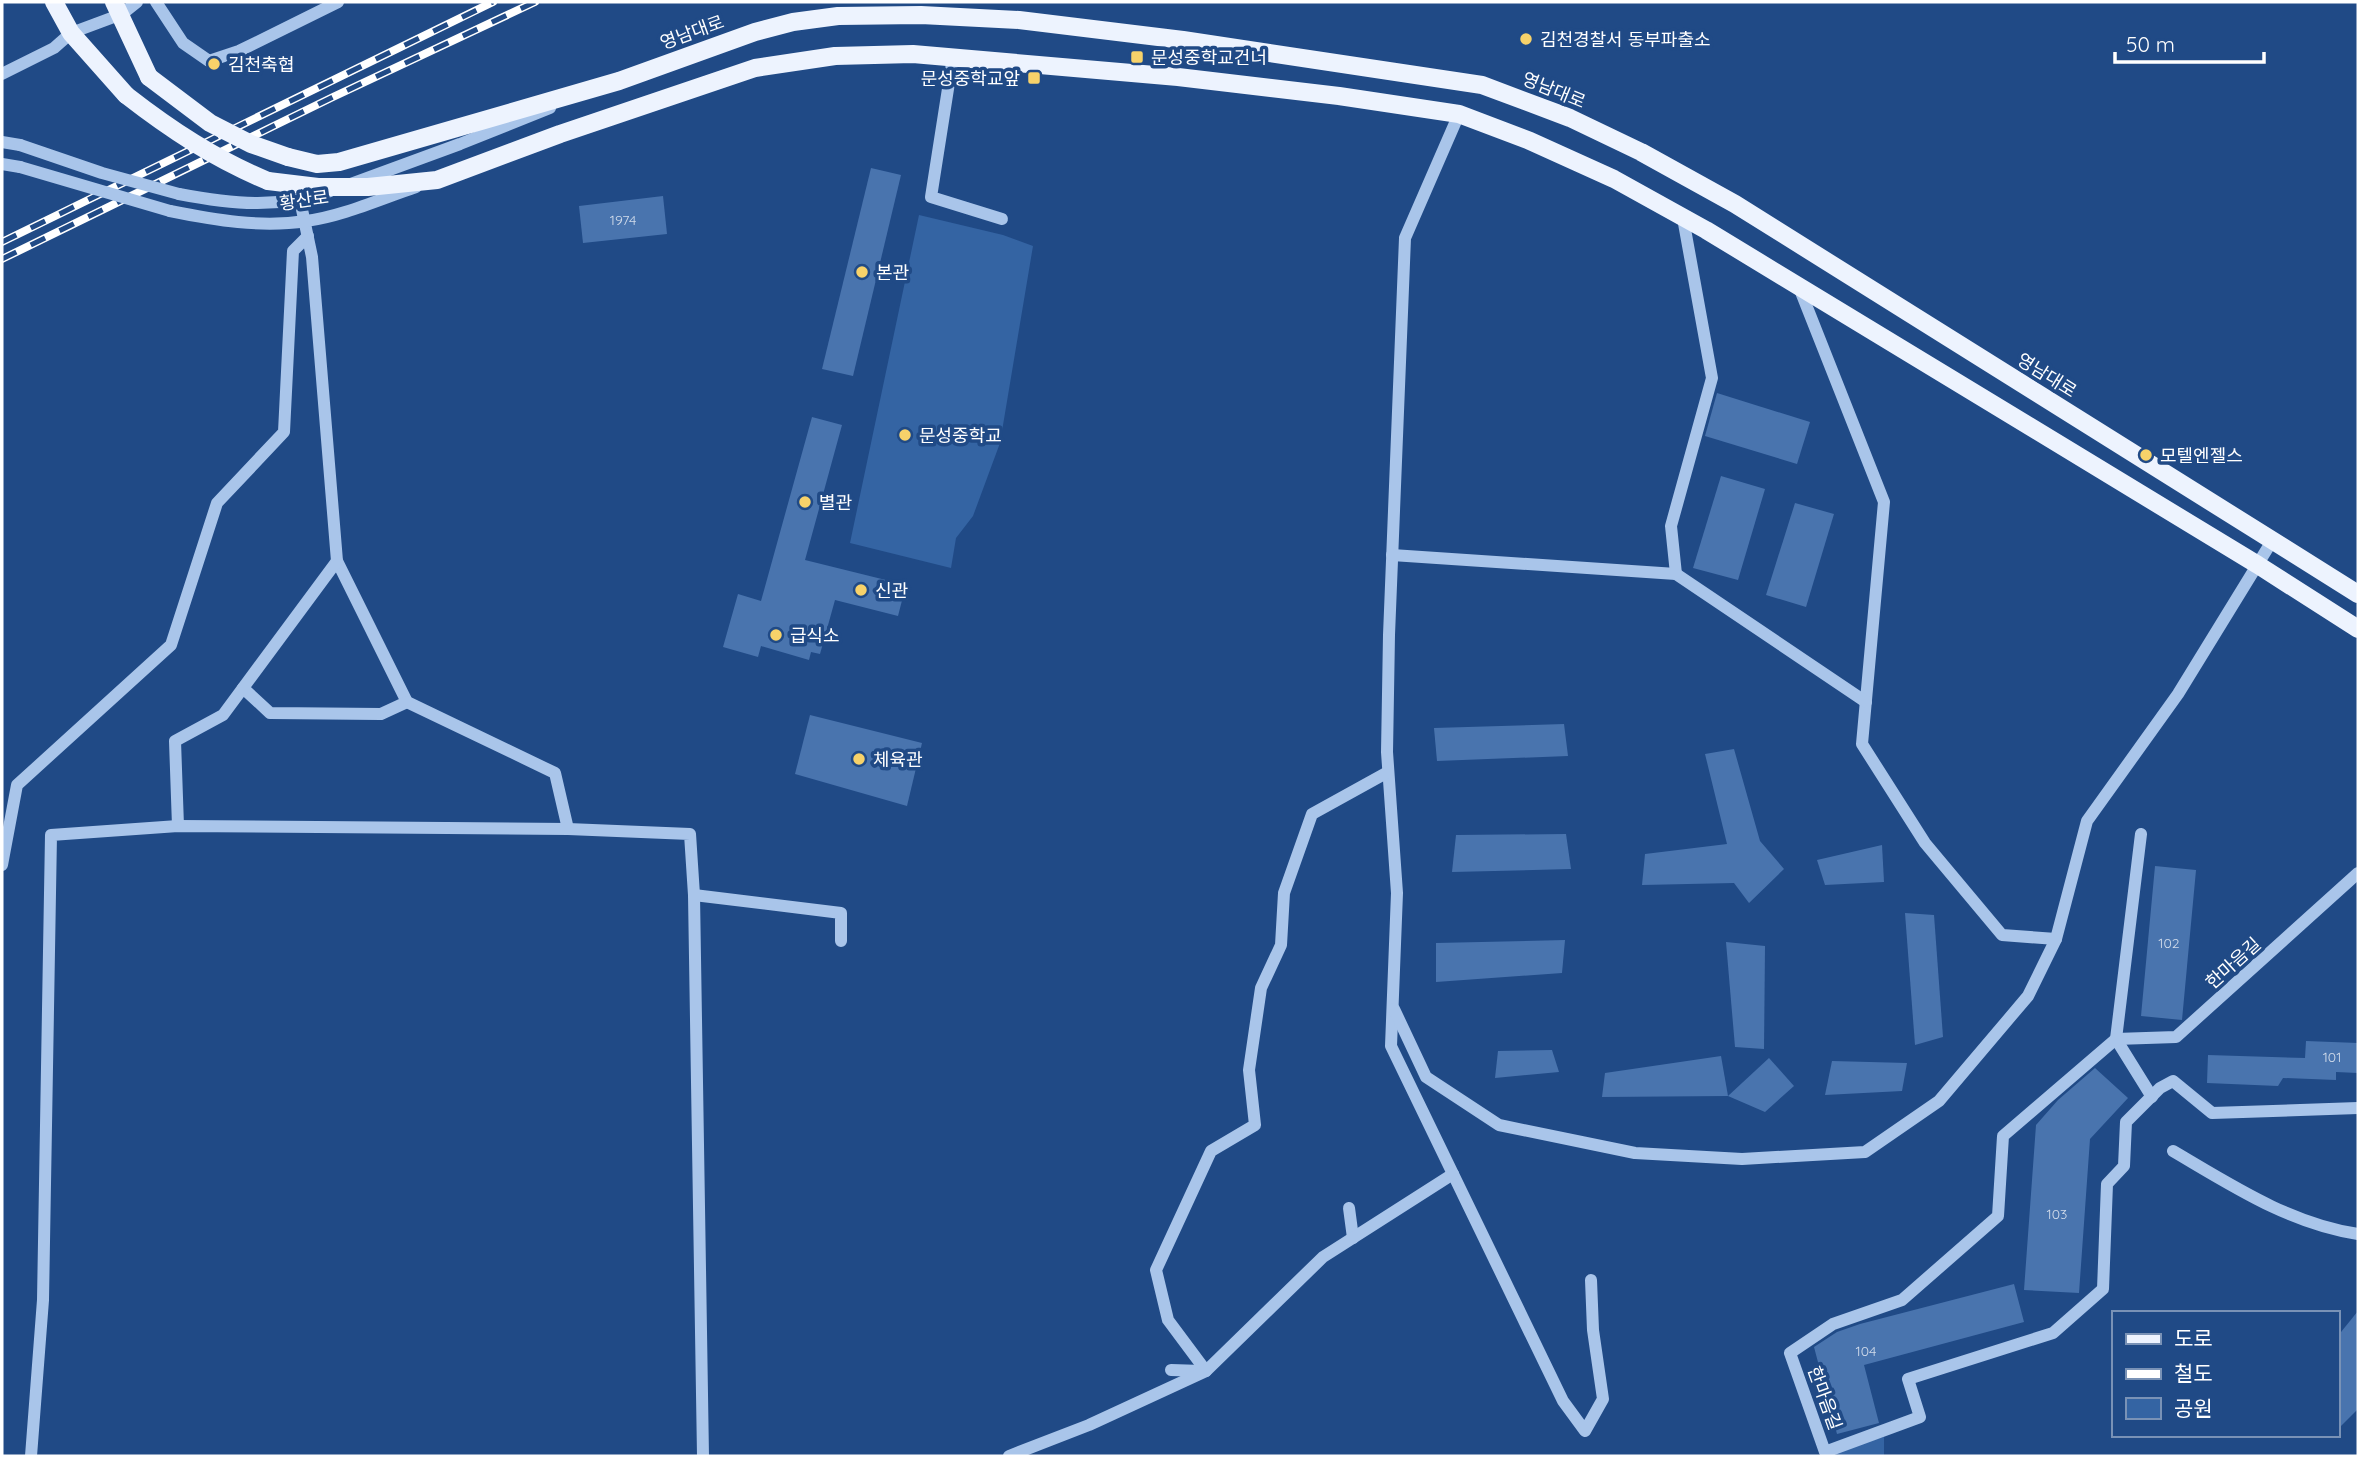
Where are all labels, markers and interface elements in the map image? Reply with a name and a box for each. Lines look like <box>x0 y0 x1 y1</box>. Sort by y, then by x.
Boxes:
street label: 영남대로 <box>657 10 727 54</box>
scale bar <box>2115 21 2264 65</box>
place label: 김천경찰서 동부파출소 <box>1540 28 1711 51</box>
marker: 김천경찰서 동부파출소 <box>1518 31 1534 47</box>
text: 50 m <box>2126 31 2175 57</box>
place label: 문성중학교건너 <box>1151 46 1267 69</box>
marker: 문성중학교건너 <box>1129 49 1145 65</box>
place label: 김천축협 <box>228 53 294 76</box>
marker: 김천축협 <box>206 56 222 72</box>
place label: 문성중학교앞 <box>921 67 1020 90</box>
street label: 영남대로 <box>1519 67 1589 113</box>
marker: 문성중학교앞 <box>1026 70 1042 86</box>
street label: 황산로 <box>278 185 330 215</box>
house number: 1974 <box>610 211 636 229</box>
place label: 본관 <box>876 261 910 284</box>
marker: 본관 <box>854 264 870 280</box>
street label: 영남대로 <box>2013 348 2081 402</box>
place label: 문성중학교 <box>919 424 1002 447</box>
marker: 문성중학교 <box>897 427 913 443</box>
place label: 모텔엔젤스 <box>2160 444 2243 467</box>
marker: 모텔엔젤스 <box>2138 447 2154 463</box>
place label: 별관 <box>819 491 853 514</box>
marker: 별관 <box>797 494 813 510</box>
place label: 신관 <box>875 579 909 602</box>
marker: 신관 <box>853 582 869 598</box>
place label: 급식소 <box>790 624 840 647</box>
marker: 급식소 <box>768 627 784 643</box>
place label: 체육관 <box>873 748 923 771</box>
marker: 체육관 <box>851 751 867 767</box>
street label: 한마음길 <box>2201 932 2265 994</box>
house number: 102 <box>2158 934 2180 952</box>
house number: 101 <box>2323 1048 2341 1066</box>
house number: 103 <box>2047 1205 2067 1223</box>
legend <box>2112 1311 2339 1437</box>
text: 도로 <box>2174 1325 2213 1351</box>
house number: 104 <box>1856 1342 1876 1360</box>
text: 철도 <box>2174 1360 2213 1386</box>
street label: 한마음길 <box>1803 1363 1847 1433</box>
text: 공원 <box>2174 1395 2213 1421</box>

